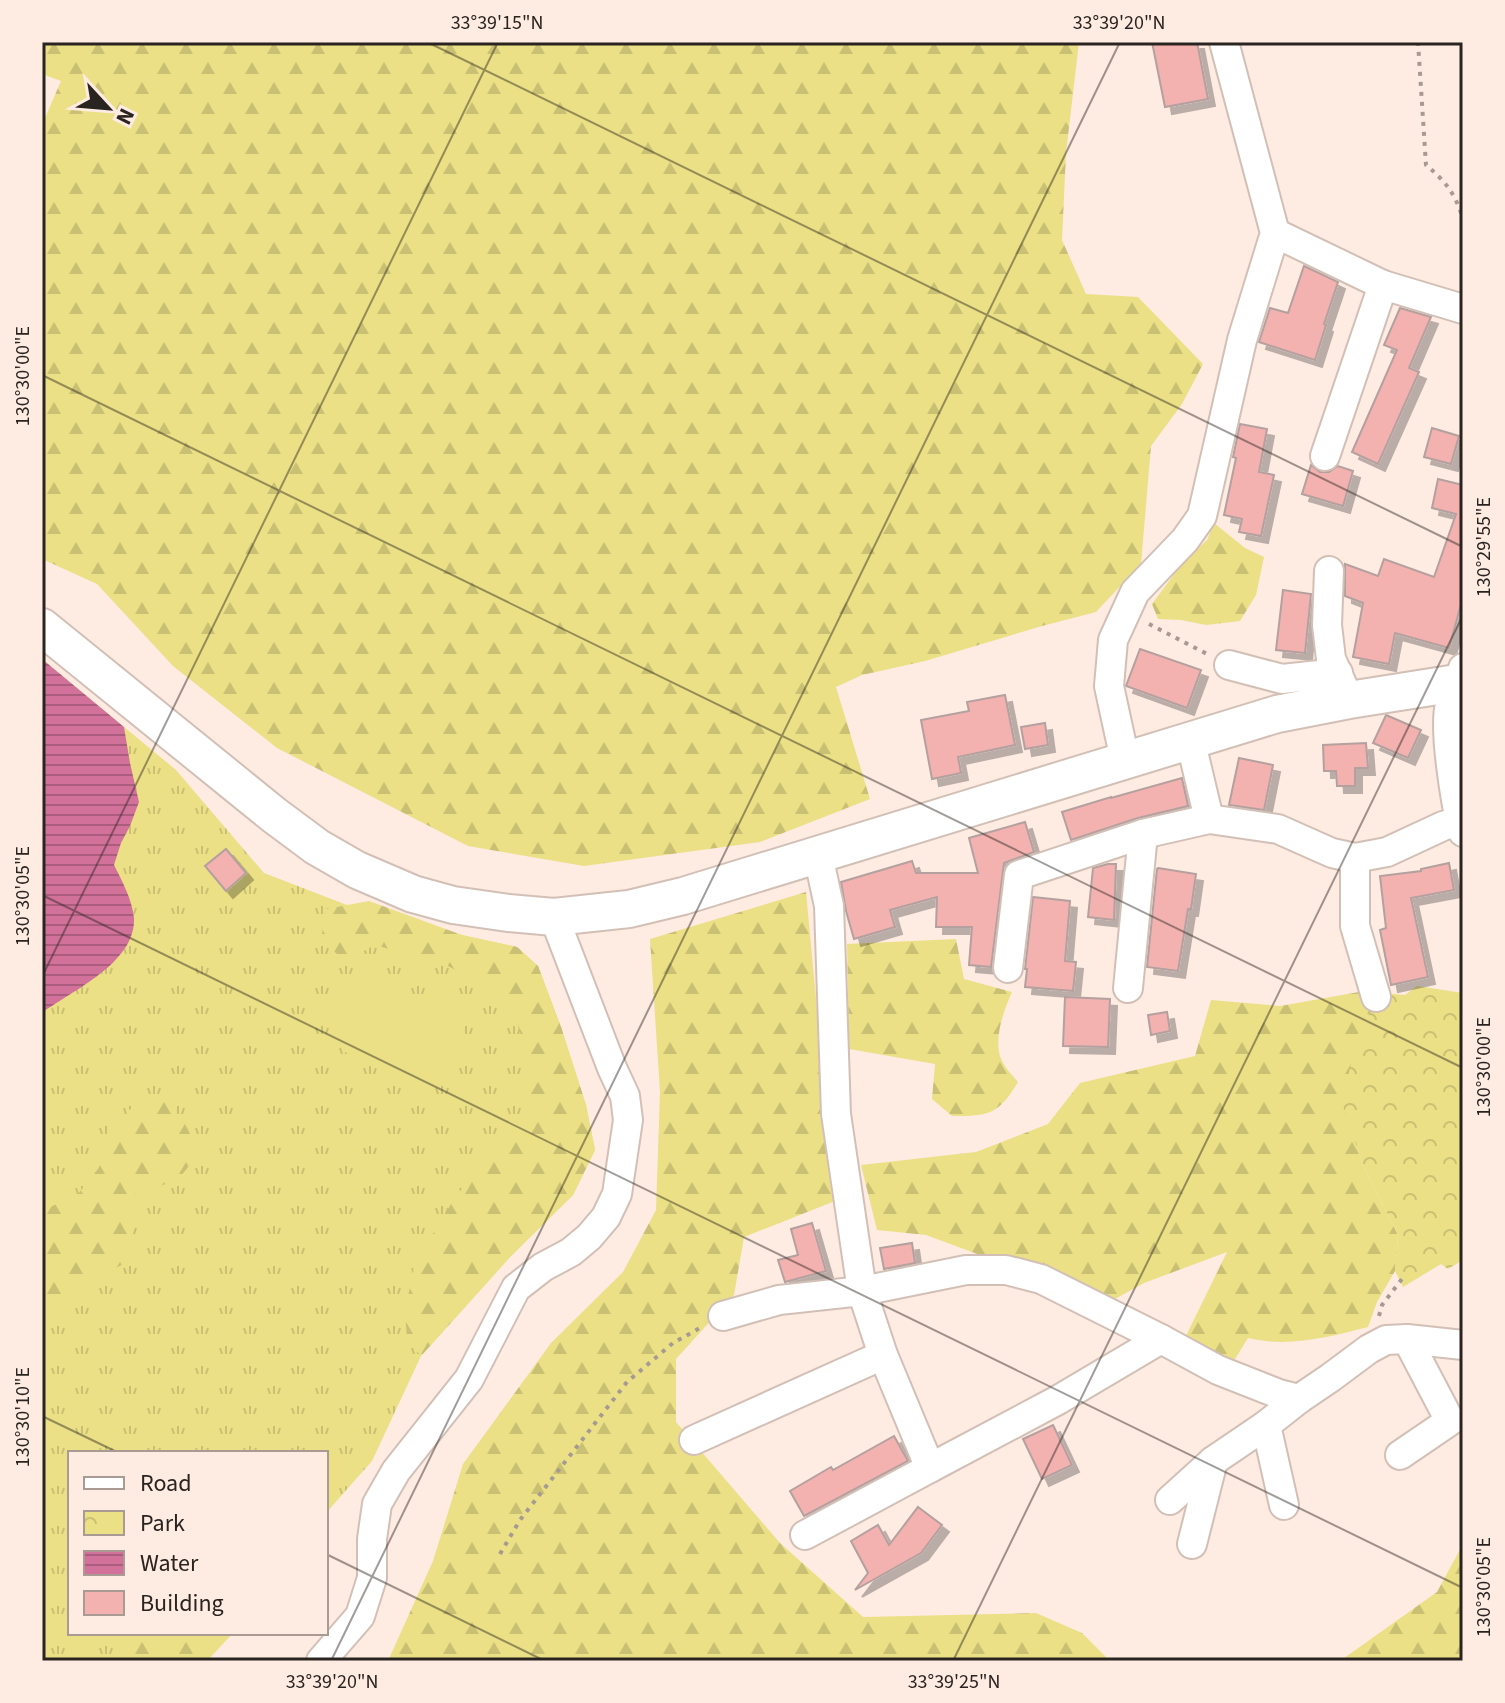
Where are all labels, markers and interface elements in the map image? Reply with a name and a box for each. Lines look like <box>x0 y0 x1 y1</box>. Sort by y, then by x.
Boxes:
text: 33°39'15"N <box>451 9 543 37</box>
text: 33°39'20"N <box>1073 9 1165 37</box>
north arrow <box>68 68 148 148</box>
text: N <box>107 103 143 130</box>
text: 130°30'00"E <box>9 326 37 426</box>
text: 130°29'55"E <box>1470 497 1498 597</box>
text: 130°30'05"E <box>9 846 37 946</box>
text: 130°30'00"E <box>1470 1017 1498 1117</box>
text: 130°30'10"E <box>9 1367 37 1467</box>
legend <box>68 1451 328 1635</box>
text: Road <box>140 1466 192 1501</box>
text: Park <box>140 1506 185 1541</box>
text: 130°30'05"E <box>1470 1537 1498 1637</box>
text: Water <box>140 1546 199 1581</box>
text: Building <box>140 1586 224 1621</box>
text: 33°39'20"N <box>286 1668 378 1696</box>
text: 33°39'25"N <box>908 1668 1000 1696</box>

